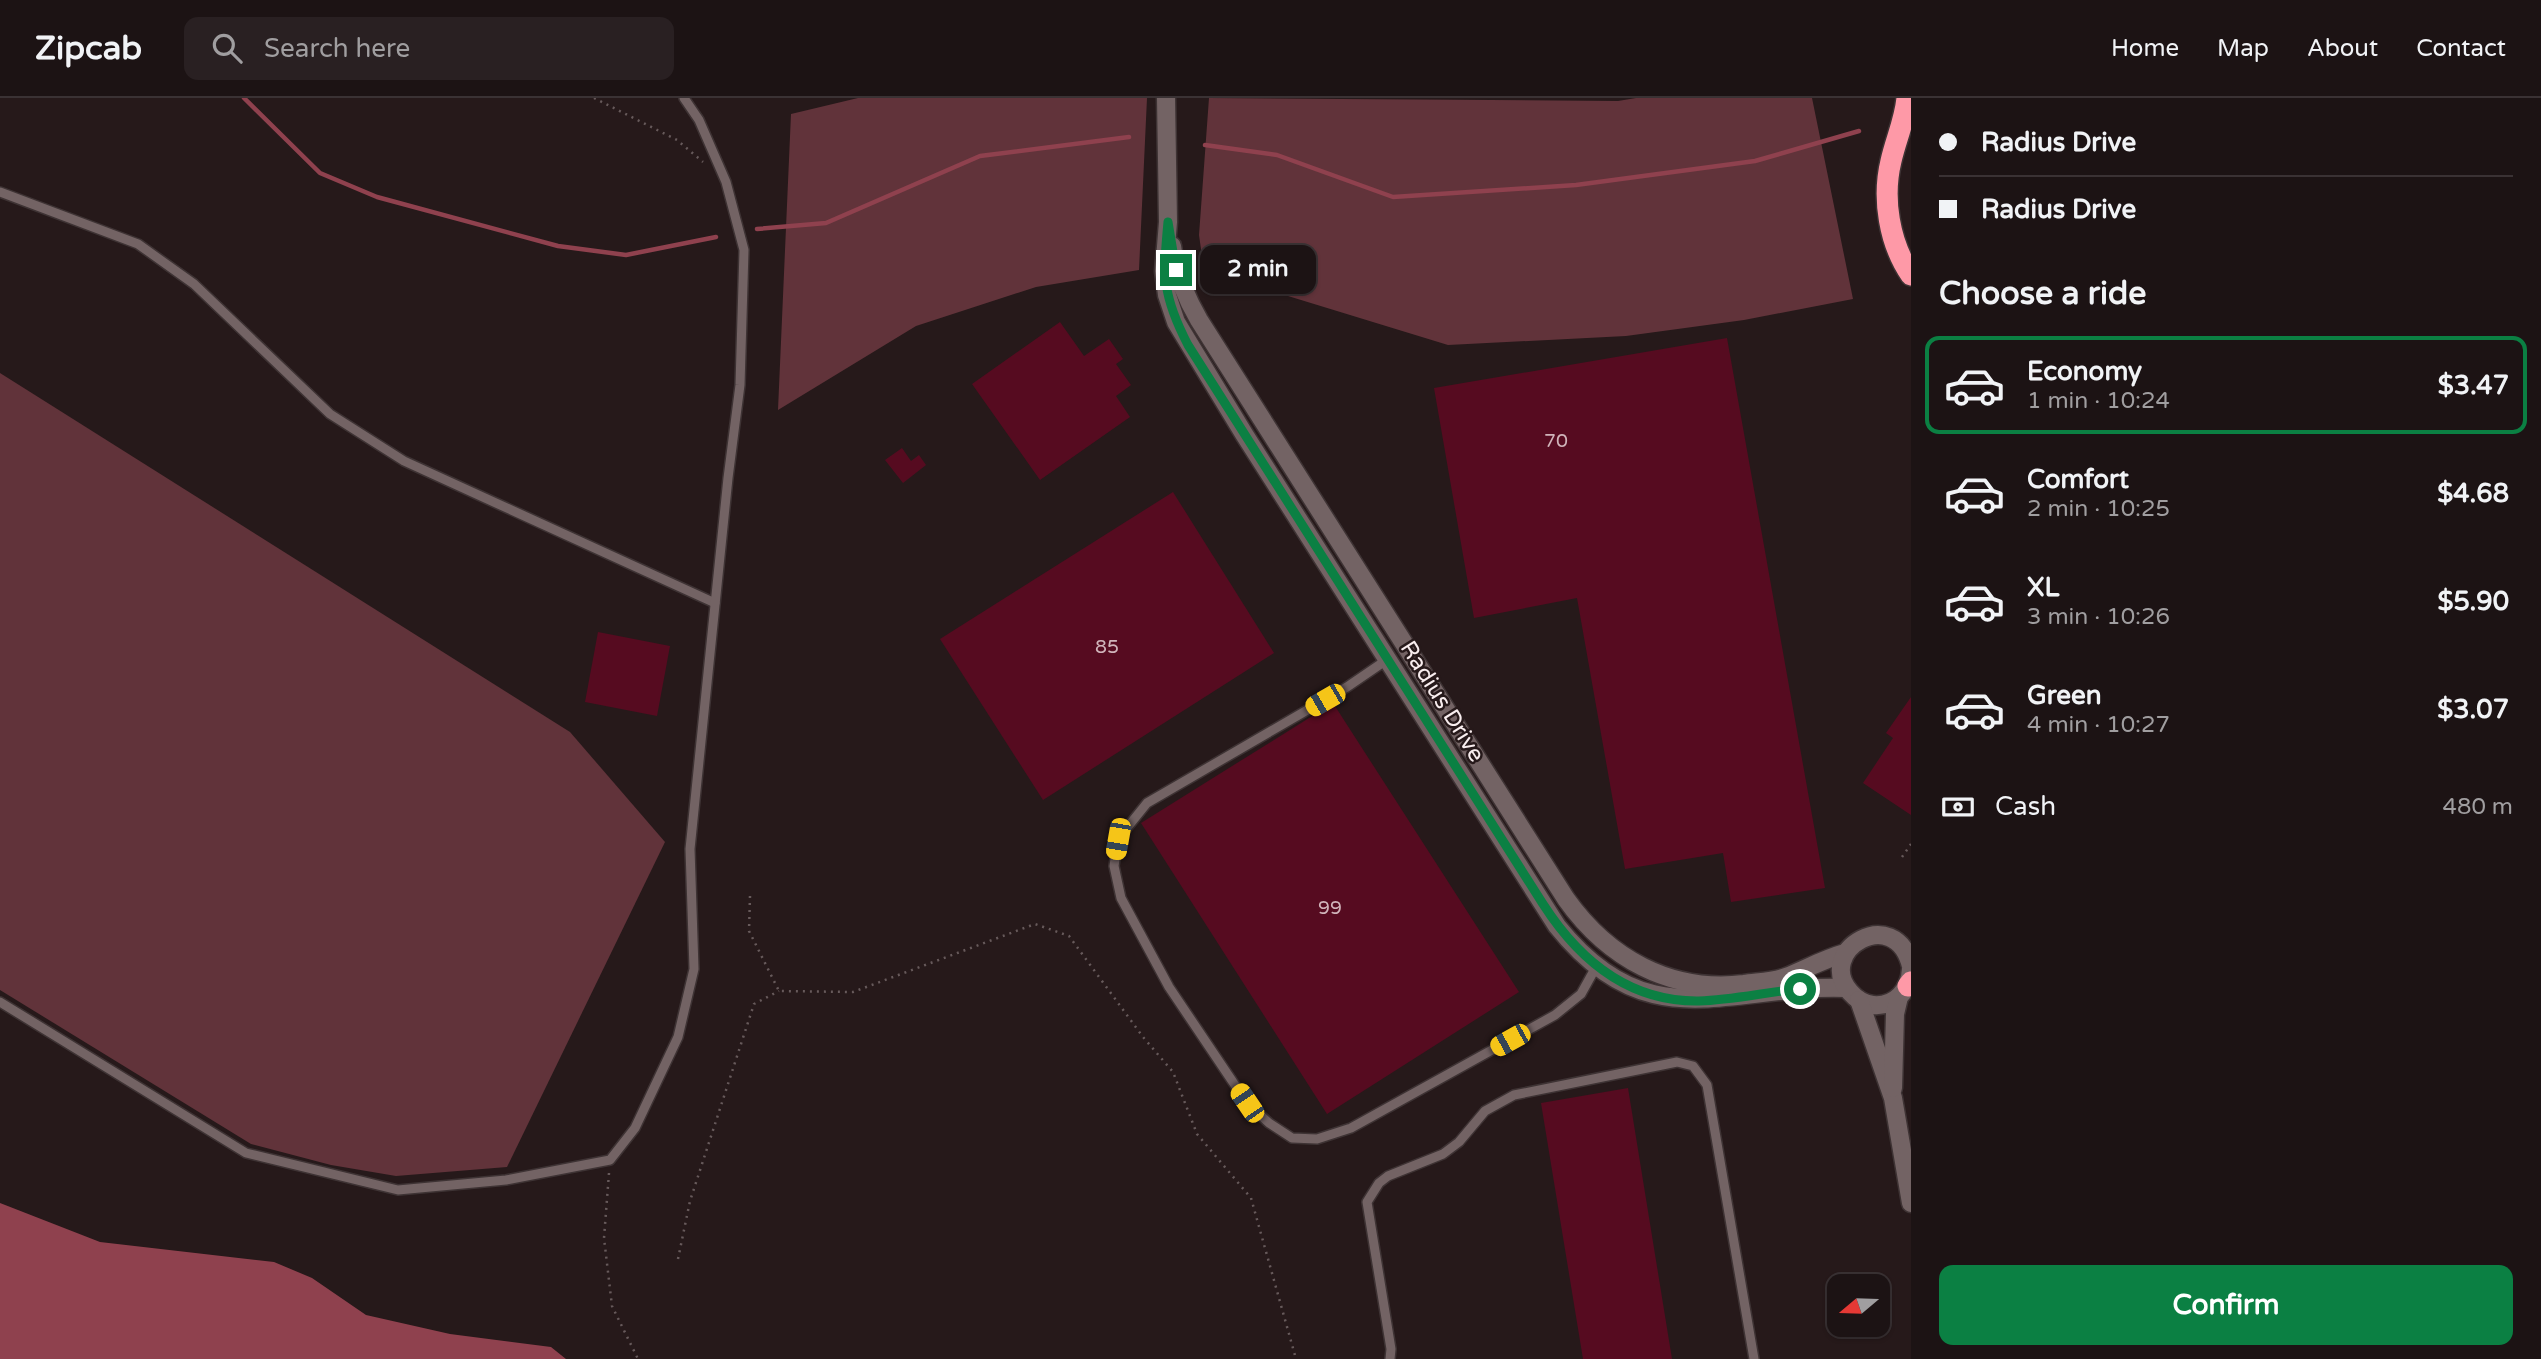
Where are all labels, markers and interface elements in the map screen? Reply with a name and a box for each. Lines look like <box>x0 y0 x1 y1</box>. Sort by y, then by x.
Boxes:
search box <box>184 17 674 80</box>
text: Zipcab <box>35 29 142 68</box>
icon: search <box>208 29 246 67</box>
text: Search here <box>264 33 410 64</box>
text: Home <box>2111 34 2179 63</box>
text: Map <box>2217 34 2269 63</box>
text: About <box>2307 34 2378 63</box>
text: Contact <box>2416 34 2506 63</box>
text: Radius Drive <box>1981 127 2136 158</box>
text: Radius Drive <box>1981 194 2136 225</box>
callout: 2 min <box>1200 246 1316 294</box>
route end <box>1160 254 1192 286</box>
text: 2 min <box>1227 255 1289 283</box>
text: Choose a ride <box>1939 275 2146 313</box>
icon: car <box>1943 354 2006 417</box>
text: Economy <box>2027 356 2142 387</box>
text: $3.47 <box>2438 370 2509 401</box>
text: 1 min · 10:24 <box>2027 387 2170 415</box>
house number: 70 <box>1544 430 1568 452</box>
icon: car <box>1943 462 2006 525</box>
text: Comfort <box>2027 464 2129 495</box>
text: $4.68 <box>2437 478 2509 509</box>
text: 2 min · 10:25 <box>2027 495 2170 523</box>
icon: car <box>1943 570 2006 633</box>
text: XL <box>2027 572 2059 603</box>
text: $5.90 <box>2437 586 2509 617</box>
text: 3 min · 10:26 <box>2027 603 2170 631</box>
house number: 85 <box>1095 636 1119 658</box>
street label: Radius Drive <box>1394 636 1490 767</box>
icon: car <box>1943 678 2006 741</box>
car <box>1302 680 1349 720</box>
text: Green <box>2027 680 2102 711</box>
text: $3.07 <box>2437 694 2509 725</box>
text: 4 min · 10:27 <box>2027 711 2170 739</box>
icon: cash <box>1939 788 1977 826</box>
text: Cash <box>1995 791 2056 822</box>
text: 480 m <box>2443 793 2513 821</box>
car <box>1105 816 1132 862</box>
house number: 99 <box>1318 897 1342 919</box>
route start <box>1784 973 1816 1005</box>
car <box>1487 1021 1534 1059</box>
car <box>1227 1080 1268 1126</box>
button: Confirm <box>1939 1265 2513 1345</box>
north arrow <box>1827 1274 1890 1337</box>
map controls <box>1827 1274 1890 1337</box>

